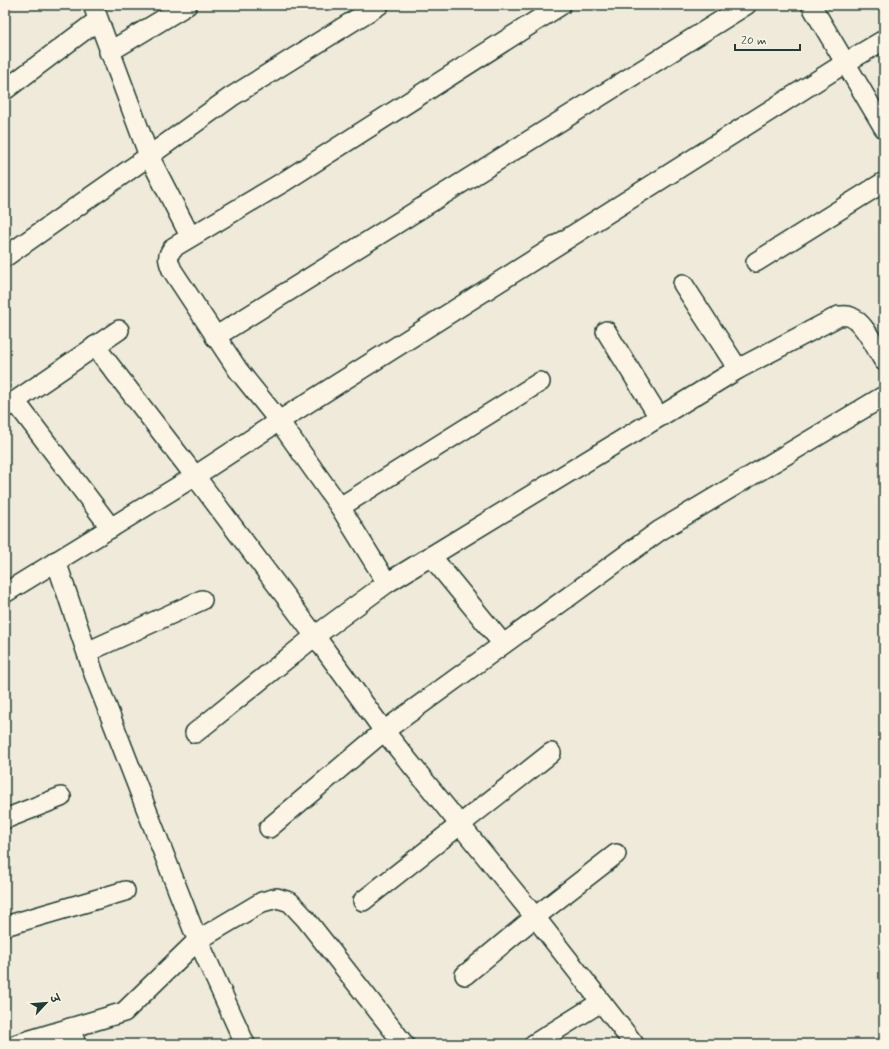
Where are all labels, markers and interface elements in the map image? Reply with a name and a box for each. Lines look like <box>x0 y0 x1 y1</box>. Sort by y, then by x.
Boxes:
scale bar <box>735 26 800 52</box>
text: 20 m <box>741 33 767 49</box>
north arrow <box>26 983 66 1023</box>
text: उ <box>46 992 63 1007</box>

